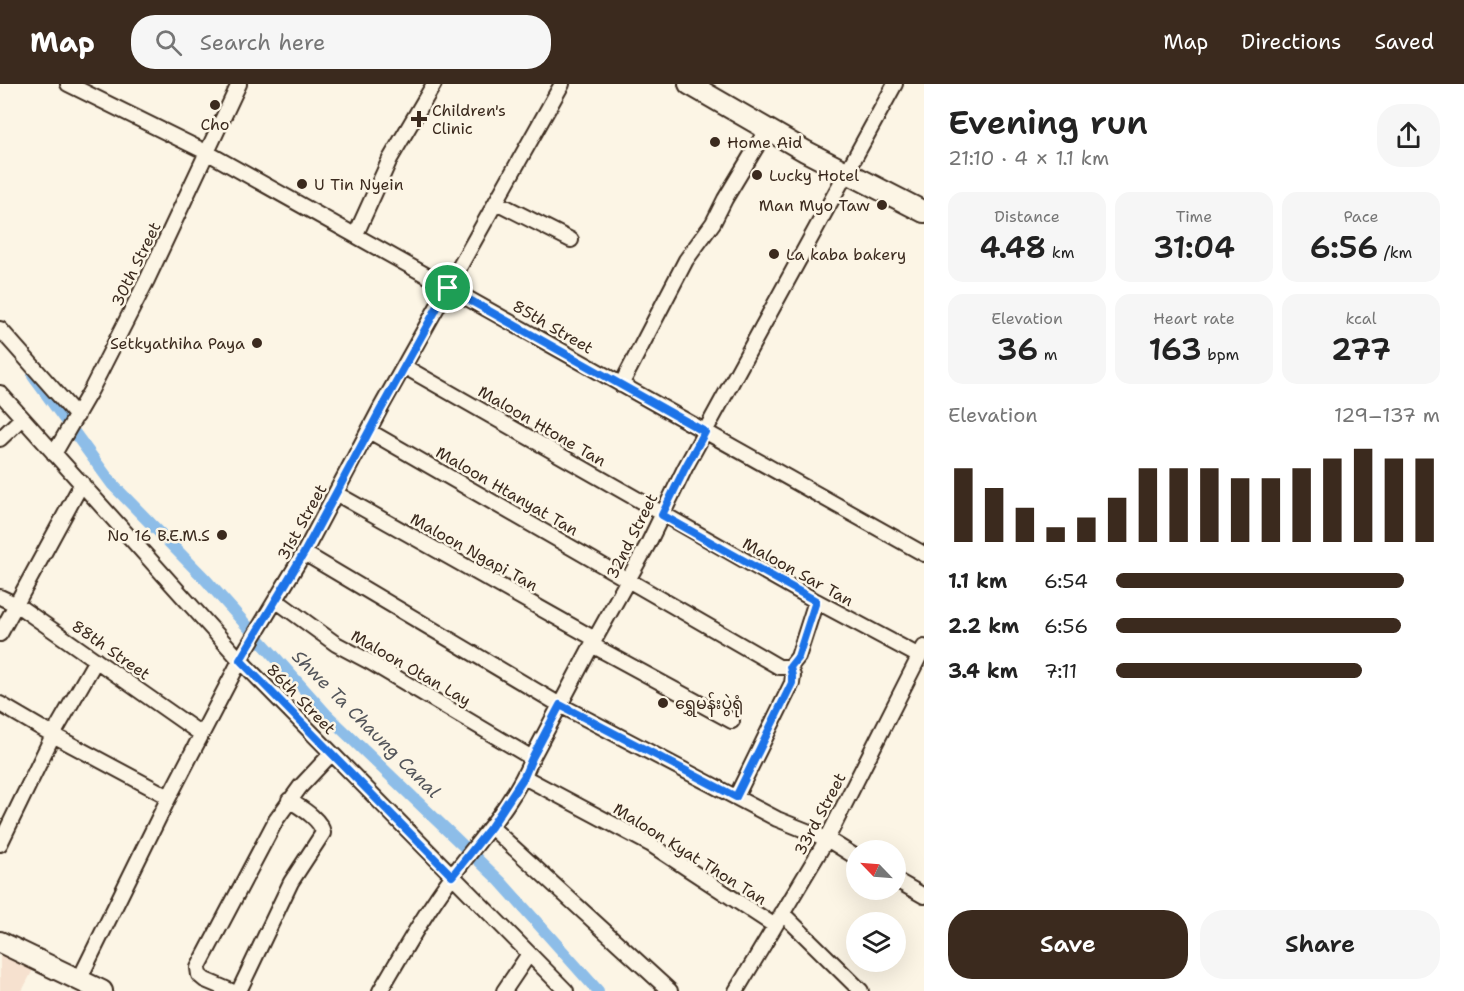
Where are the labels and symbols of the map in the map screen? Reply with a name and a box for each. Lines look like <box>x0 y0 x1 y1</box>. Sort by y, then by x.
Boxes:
marker: Cho <box>208 98 222 112</box>
place label: Children's Clinic <box>432 100 506 139</box>
marker: Children's Clinic <box>410 110 428 128</box>
place label: Cho <box>201 114 229 135</box>
place label: Home Aid <box>727 132 802 153</box>
marker: Home Aid <box>708 135 722 149</box>
place label: Lucky Hotel <box>769 165 859 186</box>
marker: Lucky Hotel <box>750 168 764 182</box>
place label: U Tin Nyein <box>314 174 404 195</box>
marker: U Tin Nyein <box>295 177 309 191</box>
place label: Man Myo Taw <box>759 195 870 216</box>
marker: Man Myo Taw <box>875 198 889 212</box>
street label: 30th Street <box>107 218 165 310</box>
place label: La kaba bakery <box>786 244 906 265</box>
marker: La kaba bakery <box>767 247 781 261</box>
pin <box>422 262 473 313</box>
street label: 85th Street <box>509 295 597 359</box>
place label: Setkyathiha Paya <box>110 333 245 354</box>
marker: Setkyathiha Paya <box>250 336 264 350</box>
street label: Maloon Htone Tan <box>474 381 610 471</box>
street label: Maloon Htanyat Tan <box>432 442 582 540</box>
street label: 31st Street <box>273 480 331 564</box>
street label: 32nd Street <box>601 490 663 582</box>
street label: Maloon Ngapi Tan <box>406 508 542 596</box>
place label: No 16 B.E.M.S <box>107 525 210 546</box>
marker: No 16 B.E.M.S <box>215 528 229 542</box>
street label: Maloon Sar Tan <box>739 533 857 611</box>
street label: 88th Street <box>68 615 154 685</box>
street label: Maloon Otan Lay <box>347 625 475 711</box>
water label: Shwe Ta Chaung Canal <box>287 645 445 803</box>
street label: 86th Street <box>262 659 340 739</box>
place label: ရွှေမန်းပွဲရုံ <box>675 692 743 718</box>
marker: ရွှေမန်းပွဲရုံ <box>656 696 670 710</box>
street label: 33rd Street <box>789 769 851 859</box>
street label: Maloon Kyat Thon Tan <box>609 798 771 910</box>
north arrow <box>846 840 906 900</box>

